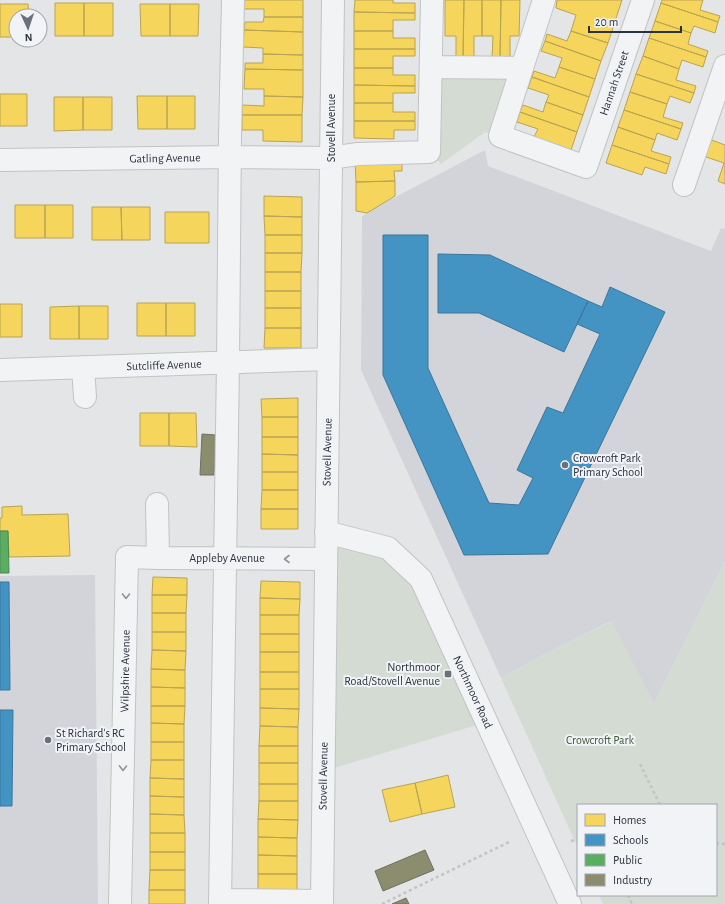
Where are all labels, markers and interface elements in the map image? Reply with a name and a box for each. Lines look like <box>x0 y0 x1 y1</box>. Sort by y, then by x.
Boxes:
north arrow <box>8 8 48 48</box>
scale bar <box>589 8 681 34</box>
text: 20 m <box>595 16 618 28</box>
text: N <box>24 32 33 43</box>
street label: Hannah Street <box>597 49 631 117</box>
street label: Stovell Avenue <box>325 94 337 162</box>
street label: Gatling Avenue <box>129 151 201 165</box>
street label: Sutcliffe Avenue <box>126 358 202 372</box>
street label: Stovell Avenue <box>320 418 334 486</box>
place label: Crowcroft Park Primary School <box>573 452 643 479</box>
marker: Crowcroft Park Primary School <box>560 460 570 470</box>
street label: Appleby Avenue <box>189 552 265 565</box>
one-way arrow <box>284 554 290 563</box>
one-way arrow <box>122 593 131 599</box>
street label: Wilpshire Avenue <box>118 630 132 712</box>
street label: Northmoor Road <box>451 654 495 730</box>
place label: Northmoor Road/Stovell Avenue <box>344 661 440 687</box>
marker: Northmoor Road/Stovell Avenue <box>443 669 453 679</box>
place label: St Richard's RC Primary School <box>56 727 126 754</box>
park label: Crowcroft Park <box>566 734 634 746</box>
marker: St Richard's RC Primary School <box>43 735 53 745</box>
street label: Stovell Avenue <box>316 742 330 810</box>
one-way arrow <box>119 765 127 771</box>
legend <box>577 804 717 896</box>
text: Homes <box>613 814 646 826</box>
text: Schools <box>613 834 648 846</box>
text: Public <box>613 854 642 866</box>
text: Industry <box>613 874 652 887</box>

